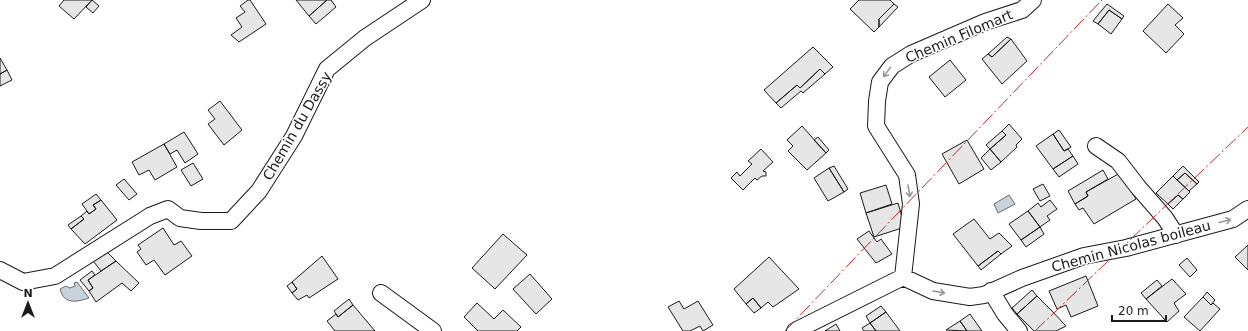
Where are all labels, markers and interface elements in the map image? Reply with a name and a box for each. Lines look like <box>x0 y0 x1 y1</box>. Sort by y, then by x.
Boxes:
street label: Chemin Filomart <box>903 6 1016 66</box>
one-way arrow <box>883 67 891 78</box>
street label: Chemin du Dassy <box>259 69 335 183</box>
one-way arrow <box>905 184 913 197</box>
street label: Chemin Nicolas boileau <box>1050 217 1212 275</box>
one-way arrow <box>1219 217 1232 224</box>
north arrow <box>8 283 48 323</box>
text: N <box>23 287 33 300</box>
one-way arrow <box>933 288 946 296</box>
scale bar <box>1112 297 1166 323</box>
text: 20 m <box>1118 304 1149 318</box>

